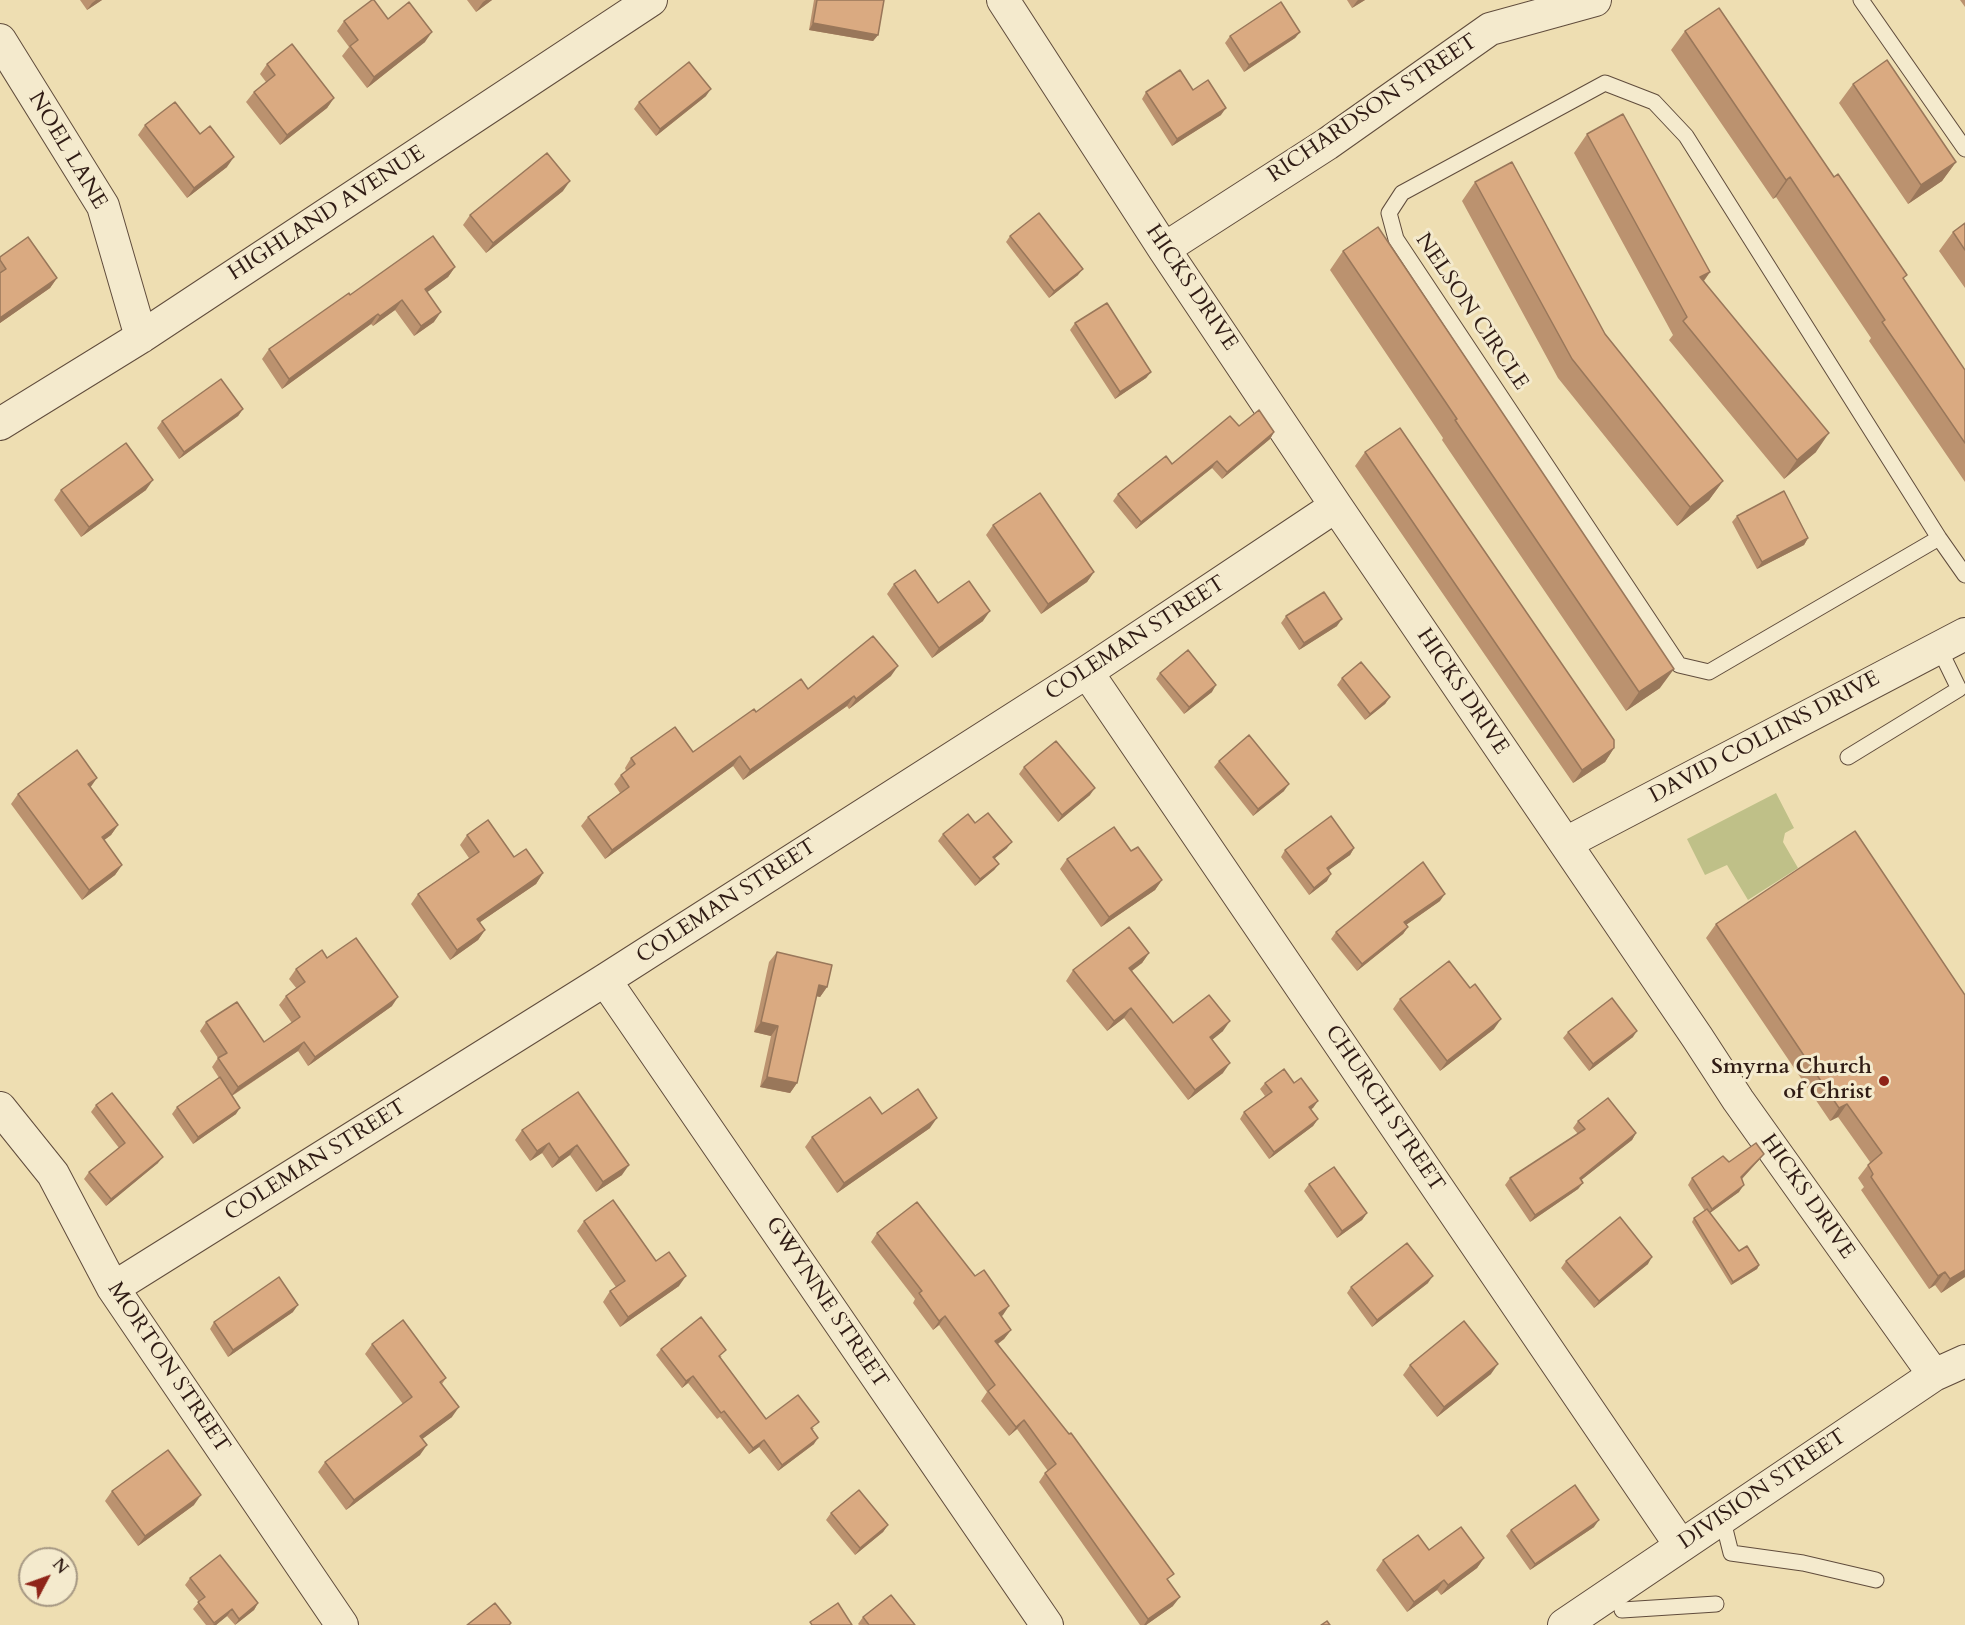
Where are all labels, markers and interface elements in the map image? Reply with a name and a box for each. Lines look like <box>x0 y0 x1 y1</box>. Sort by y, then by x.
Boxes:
street label: RICHARDSON STREET <box>1263 29 1483 189</box>
street label: NOEL LANE <box>22 88 112 214</box>
street label: HIGHLAND AVENUE <box>224 141 430 287</box>
street label: HICKS DRIVE <box>1139 220 1243 356</box>
street label: NELSON CIRCLE <box>1409 228 1533 396</box>
street label: COLEMAN STREET <box>1041 571 1231 707</box>
street label: HICKS DRIVE <box>1410 624 1514 760</box>
street label: DAVID COLLINS DRIVE <box>1645 666 1885 810</box>
street label: COLEMAN STREET <box>632 834 822 970</box>
street label: CHURCH STREET <box>1318 1021 1450 1197</box>
place label: Smyrna Church of Christ <box>1711 1055 1872 1106</box>
marker: Smyrna Church of Christ <box>1877 1074 1891 1088</box>
street label: COLEMAN STREET <box>220 1094 412 1228</box>
street label: HICKS DRIVE <box>1754 1129 1860 1265</box>
street label: GWYNNE STREET <box>759 1212 893 1394</box>
street label: MORTON STREET <box>101 1278 235 1458</box>
street label: DIVISION STREET <box>1674 1424 1852 1556</box>
north arrow <box>18 1547 78 1607</box>
text: N <box>47 1554 73 1579</box>

